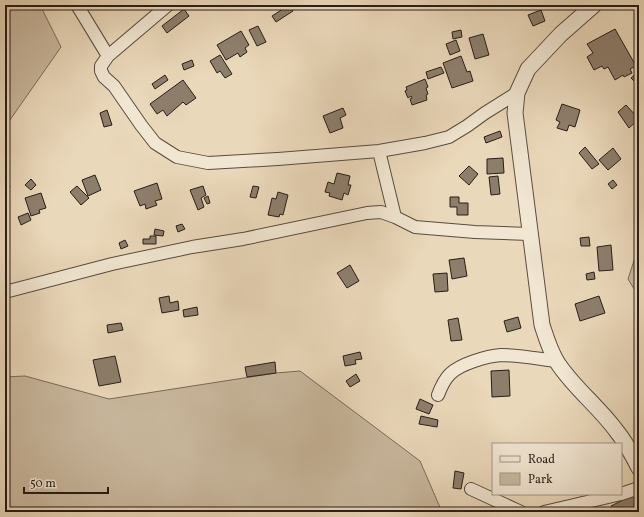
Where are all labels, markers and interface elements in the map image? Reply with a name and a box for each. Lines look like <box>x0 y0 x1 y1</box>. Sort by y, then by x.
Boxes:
legend <box>492 443 622 495</box>
text: Road <box>528 452 555 468</box>
scale bar <box>24 469 108 495</box>
text: Park <box>528 472 553 488</box>
text: 50 m <box>30 476 56 492</box>

